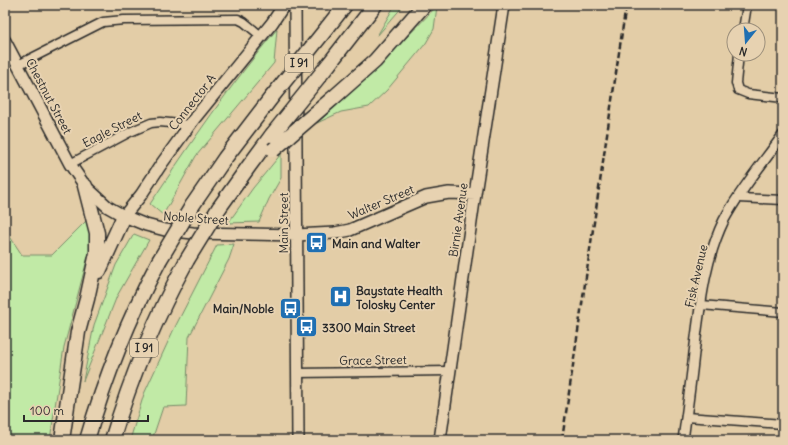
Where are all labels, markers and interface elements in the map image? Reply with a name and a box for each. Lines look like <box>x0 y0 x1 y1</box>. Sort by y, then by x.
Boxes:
north arrow <box>726 22 766 62</box>
text: N <box>737 44 749 59</box>
road number: I 91 <box>285 54 313 72</box>
street label: Chestnut Street <box>23 56 75 136</box>
street label: Connector A <box>165 71 219 133</box>
street label: Eagle Street <box>80 108 144 150</box>
street label: Walter Street <box>346 181 416 223</box>
street label: Birnie Avenue <box>445 182 471 258</box>
street label: Main Street <box>276 192 291 254</box>
street label: Noble Street <box>163 208 229 228</box>
bus stop icon: Main and Walter <box>303 230 329 256</box>
place label: Main and Walter <box>332 236 420 251</box>
street label: Fisk Avenue <box>681 243 711 309</box>
place label: Baystate Health Tolosky Center <box>356 283 443 313</box>
hospital icon: Baystate Health Tolosky Center <box>327 284 353 310</box>
bus stop icon: Main/Noble <box>277 295 303 321</box>
place label: Main/Noble <box>213 301 275 316</box>
bus stop icon: 3300 Main Street <box>294 314 320 340</box>
place label: 3300 Main Street <box>322 320 416 335</box>
road number: I 91 <box>130 339 158 357</box>
street label: Grace Street <box>339 352 407 368</box>
scale bar <box>24 397 148 423</box>
text: 100 m <box>30 403 64 418</box>

